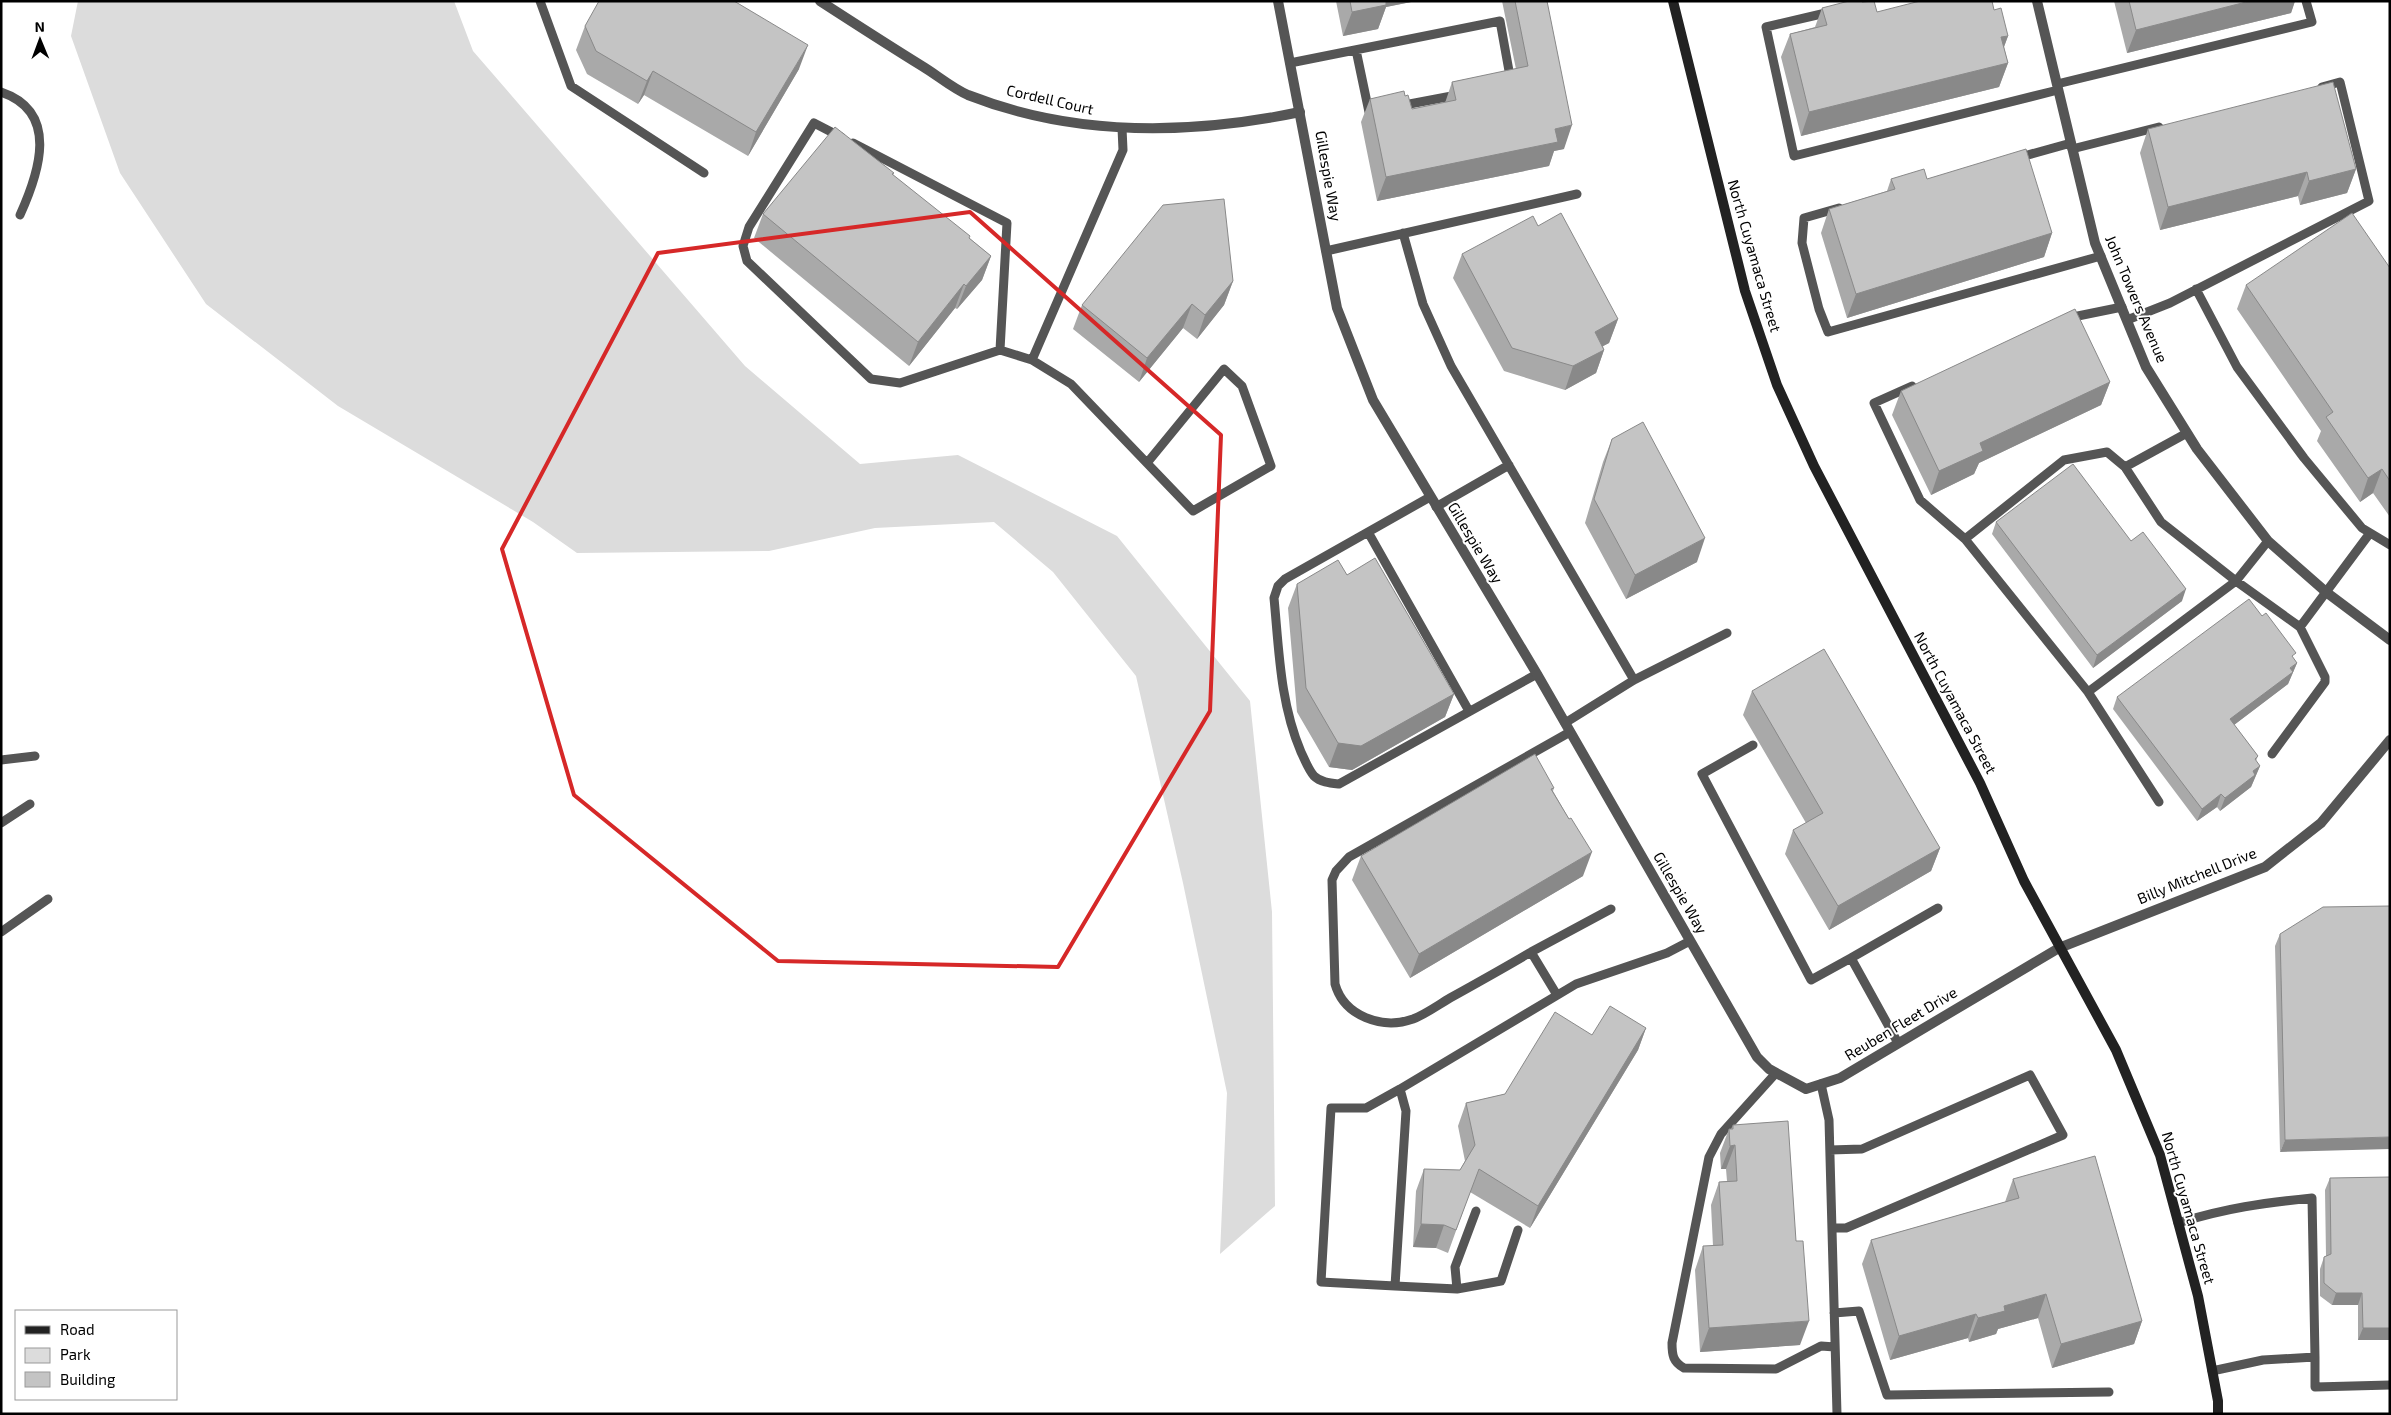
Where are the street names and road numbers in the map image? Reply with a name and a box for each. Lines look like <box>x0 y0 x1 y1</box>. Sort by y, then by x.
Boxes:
street label: Cordell Court <box>1005 80 1096 118</box>
street label: Gillespie Way <box>1312 129 1346 223</box>
street label: North Cuyamaca Street <box>1725 177 1785 334</box>
street label: John Towers Avenue <box>2102 232 2172 365</box>
street label: Gillespie Way <box>1445 499 1507 586</box>
street label: North Cuyamaca Street <box>1911 629 2001 777</box>
street label: Billy Mitchell Drive <box>2134 843 2259 907</box>
street label: Gillespie Way <box>1650 848 1712 937</box>
street label: Reuben Fleet Drive <box>1841 983 1960 1064</box>
street label: North Cuyamaca Street <box>2159 1129 2219 1286</box>

